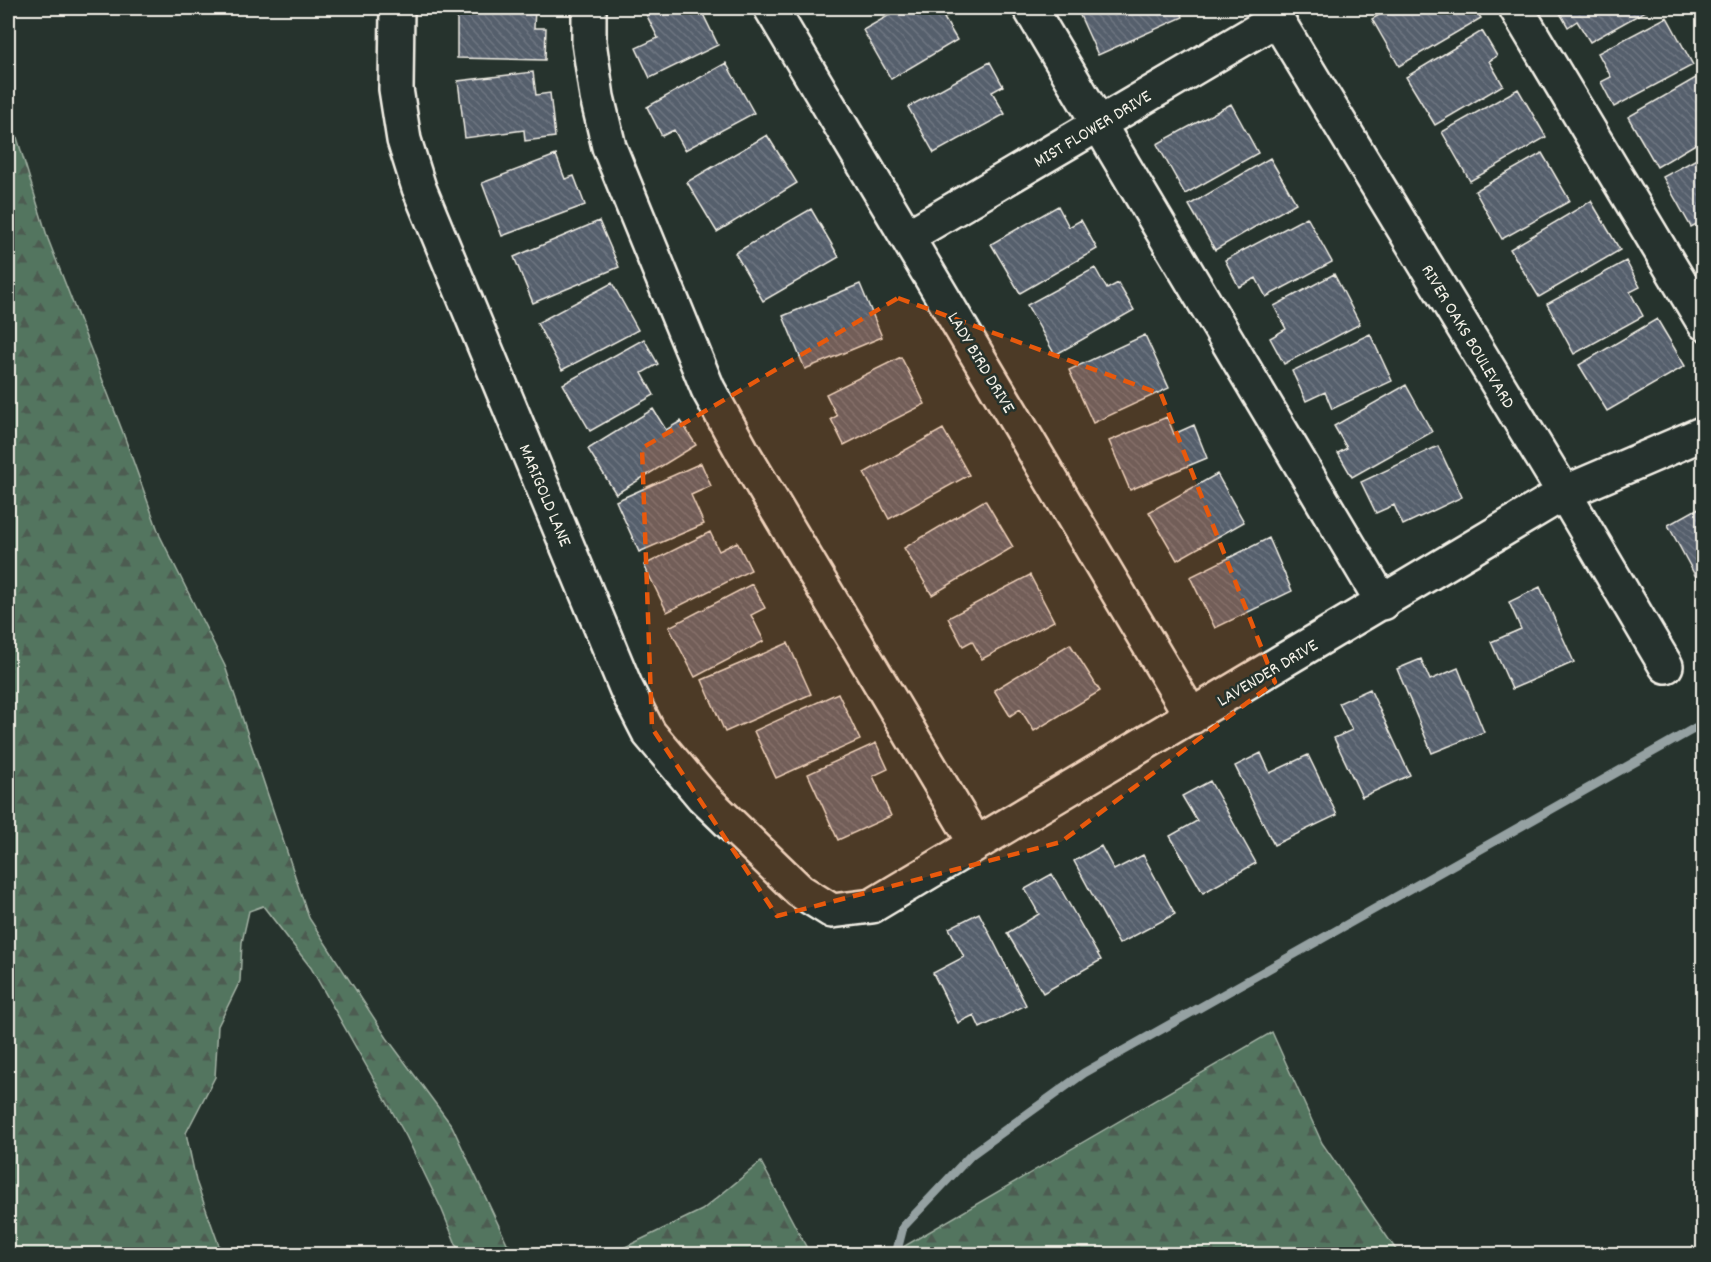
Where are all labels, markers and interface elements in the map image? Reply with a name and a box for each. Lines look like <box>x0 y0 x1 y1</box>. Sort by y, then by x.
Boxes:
street label: MIST FLOWER DRIVE <box>1030 85 1157 175</box>
street label: RIVER OAKS BOULEVARD <box>1414 260 1520 414</box>
street label: LADY BIRD DRIVE <box>940 308 1020 419</box>
street label: MARIGOLD LANE <box>511 441 577 551</box>
street label: LAVENDER DRIVE <box>1213 634 1323 714</box>

